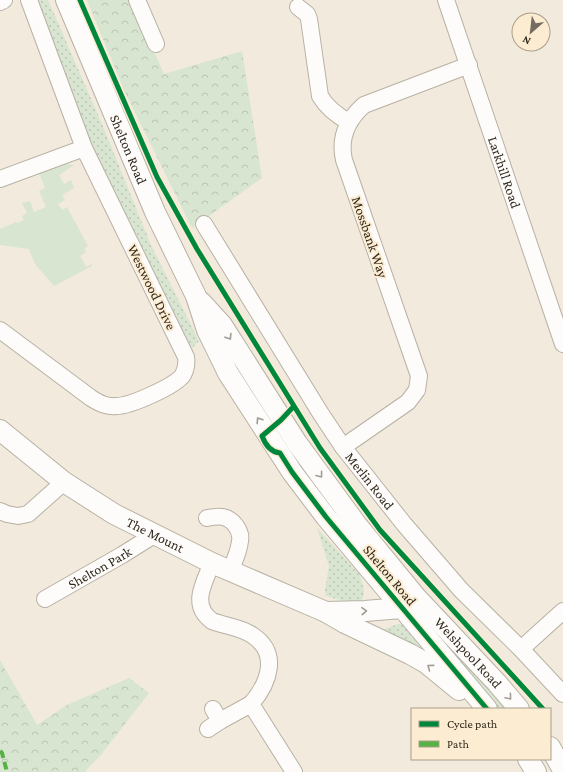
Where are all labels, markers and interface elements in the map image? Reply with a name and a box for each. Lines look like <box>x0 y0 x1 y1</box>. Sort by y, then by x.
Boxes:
north arrow <box>511 12 551 52</box>
text: N <box>520 34 532 48</box>
street label: Shelton Road <box>107 112 151 187</box>
street label: Larkhill Road <box>485 134 524 211</box>
street label: Mossbank Way <box>349 194 392 280</box>
street label: Westwood Drive <box>124 242 180 332</box>
one-way arrow <box>225 333 232 340</box>
one-way arrow <box>256 417 264 424</box>
street label: Merlin Road <box>342 449 398 513</box>
one-way arrow <box>315 471 322 478</box>
street label: The Mount <box>124 514 187 556</box>
street label: Shelton Road <box>360 542 420 609</box>
street label: Shelton Park <box>65 543 135 592</box>
one-way arrow <box>361 607 367 615</box>
street label: Welshpool Road <box>431 614 506 692</box>
one-way arrow <box>428 664 435 671</box>
one-way arrow <box>505 693 512 700</box>
legend <box>411 708 551 760</box>
text: Cycle path <box>447 717 498 731</box>
text: Path <box>447 737 469 751</box>

